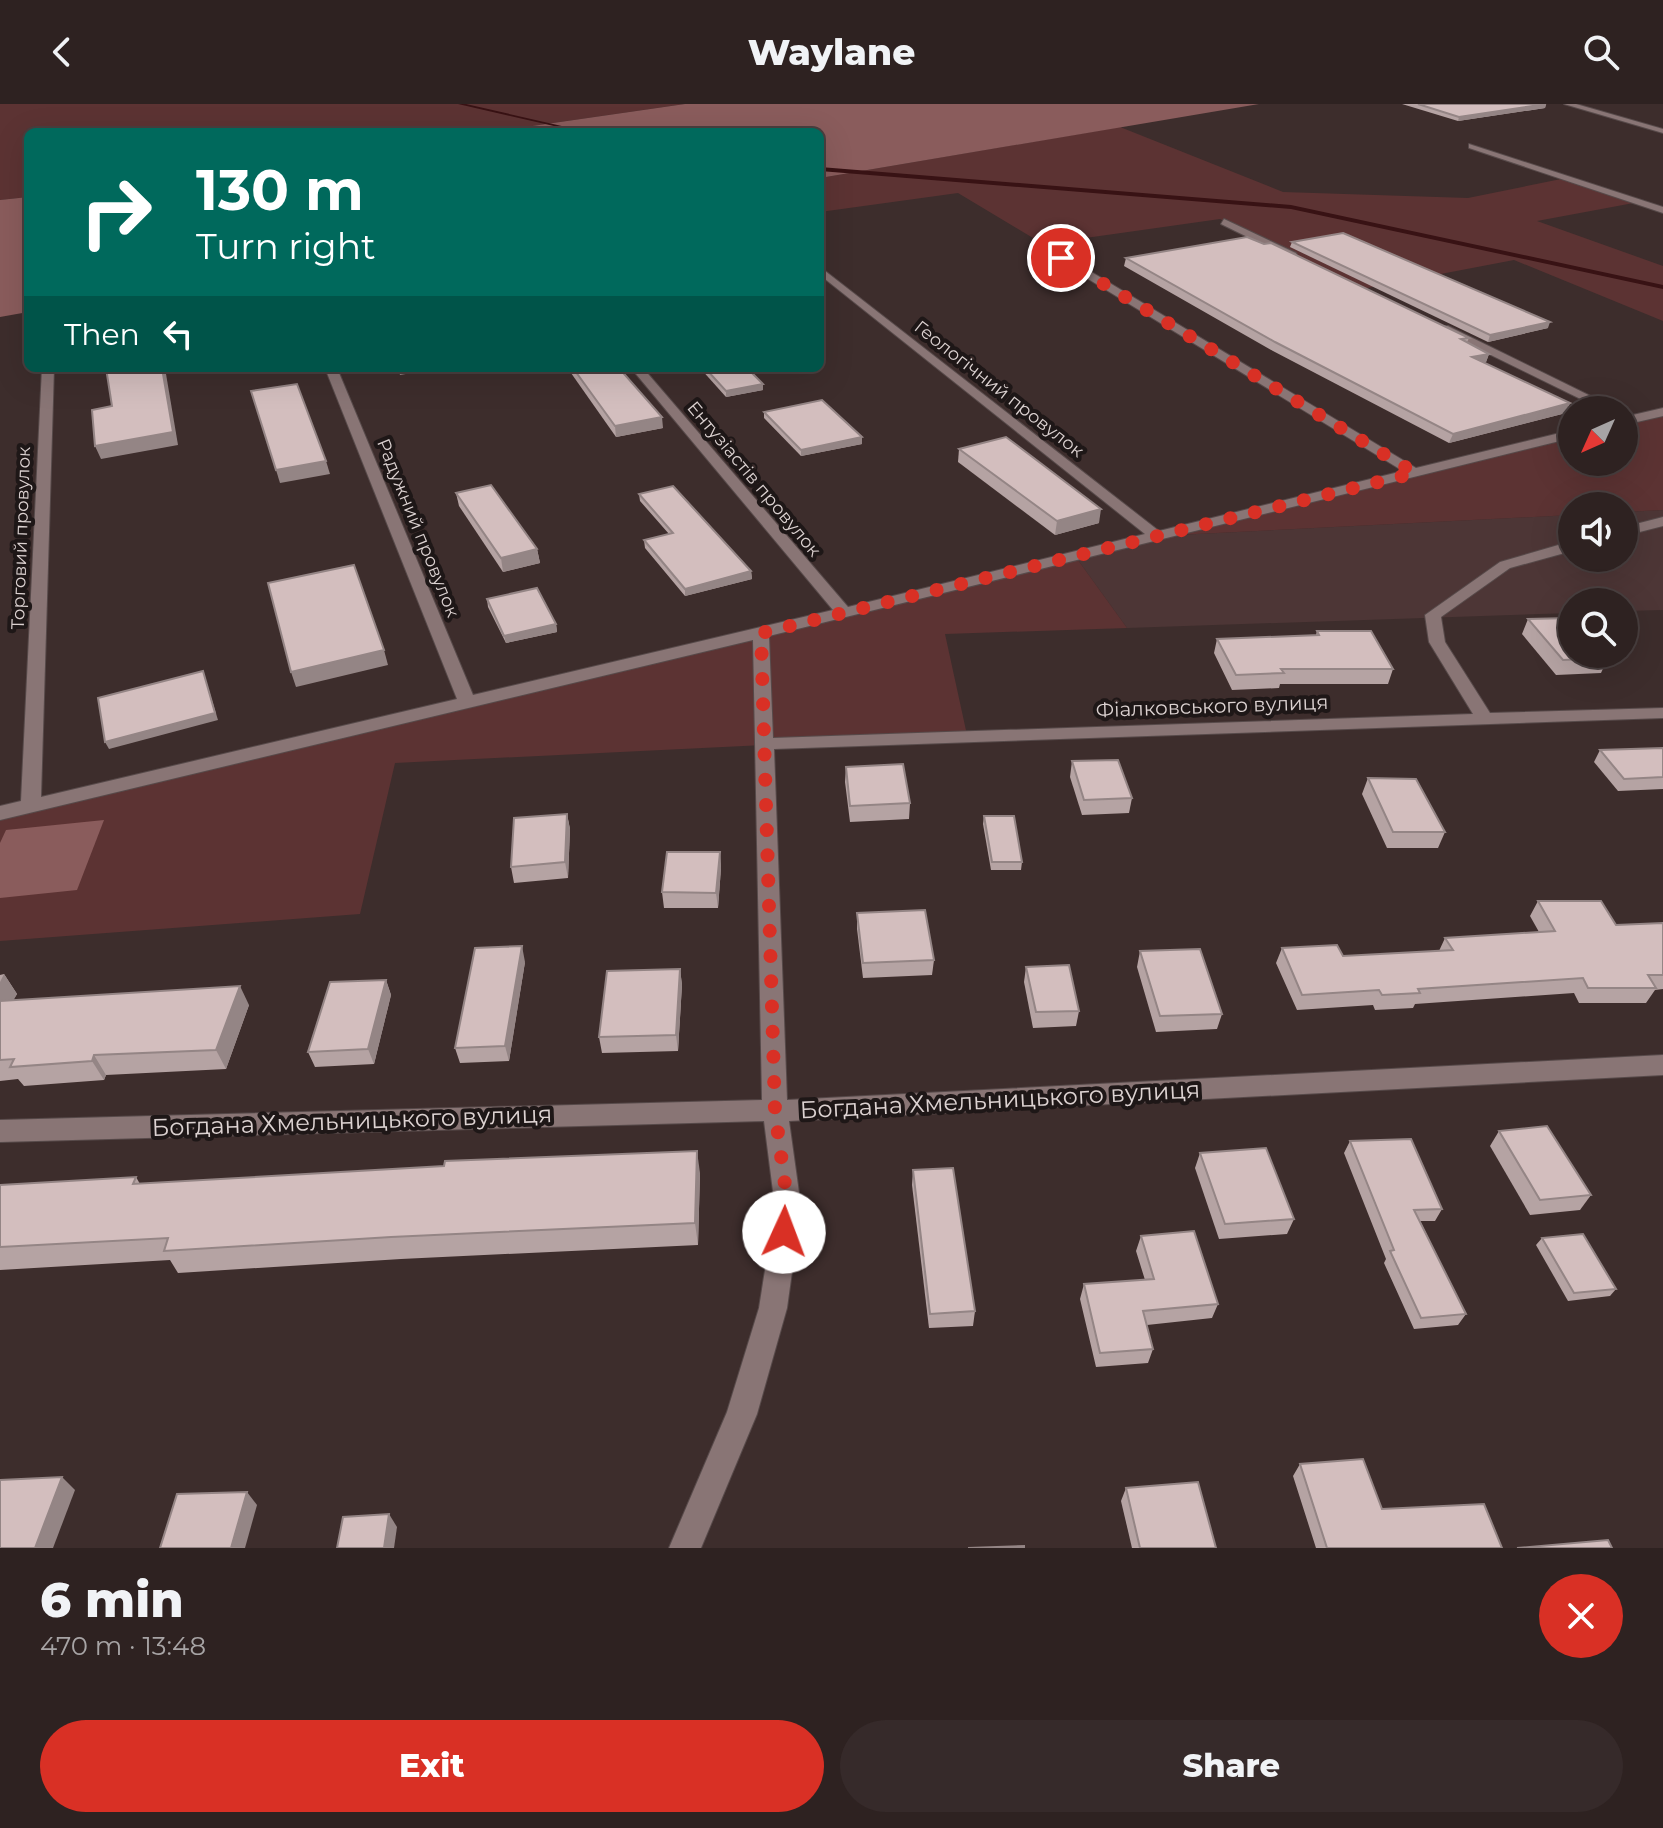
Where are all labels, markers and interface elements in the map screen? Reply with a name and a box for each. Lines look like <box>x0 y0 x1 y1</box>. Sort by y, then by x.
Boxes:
icon: back <box>40 30 84 74</box>
text: Waylane <box>748 30 915 74</box>
icon: search <box>1579 30 1623 74</box>
text: 130 m <box>196 156 364 224</box>
icon: right <box>64 160 168 264</box>
text: Turn right <box>196 224 376 268</box>
pin <box>1027 224 1095 292</box>
icon: arrive <box>1039 236 1083 280</box>
icon: left <box>156 312 200 356</box>
text: Then <box>64 316 140 353</box>
street label: Геологічний провулок <box>910 316 1089 462</box>
north arrow <box>1558 396 1638 476</box>
map controls <box>1558 396 1638 668</box>
street label: Ентузіастів провулок <box>682 397 826 562</box>
street label: Радужний провулок <box>372 435 464 621</box>
street label: Торговий провулок <box>7 446 35 630</box>
button: sound <box>1558 492 1638 572</box>
button: search <box>1558 588 1638 668</box>
street label: Фіалковського вулиця <box>1095 690 1329 722</box>
street label: Богдана Хмельницького вулиця <box>799 1075 1201 1124</box>
street label: Богдана Хмельницького вулиця <box>151 1099 553 1142</box>
position arrow <box>742 1190 826 1274</box>
text: 6 min <box>40 1571 184 1629</box>
button: close <box>1539 1574 1623 1658</box>
text: 470 m · 13:48 <box>40 1630 206 1662</box>
button: Exit <box>40 1720 824 1812</box>
button: Share <box>840 1720 1623 1812</box>

